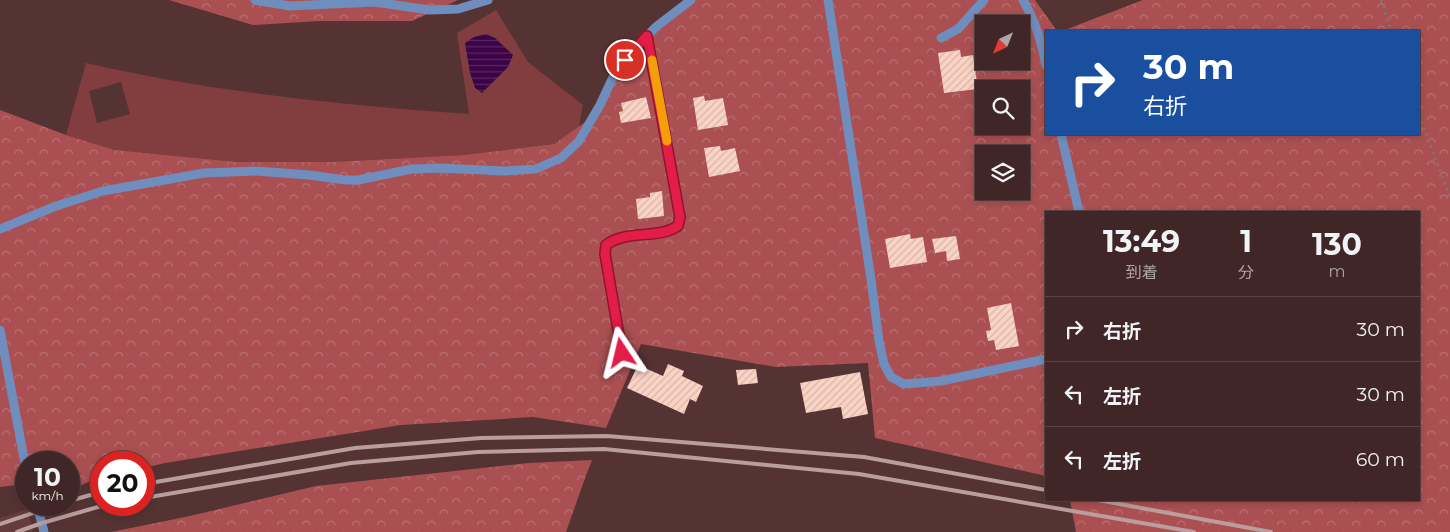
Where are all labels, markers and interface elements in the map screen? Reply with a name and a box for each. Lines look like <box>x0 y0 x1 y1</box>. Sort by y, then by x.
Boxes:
north arrow <box>975 15 1030 70</box>
map controls <box>975 15 1030 200</box>
pin <box>604 39 646 81</box>
text: 30 m <box>1143 45 1234 88</box>
icon: arrive <box>611 46 639 74</box>
icon: right <box>1060 50 1125 115</box>
button: search <box>975 80 1030 135</box>
text: 右折 <box>1143 93 1187 120</box>
button: layers <box>975 145 1030 200</box>
text: 13:49 <box>1103 223 1180 260</box>
text: 1 <box>1240 223 1252 260</box>
text: 130 <box>1312 226 1362 263</box>
text: m <box>1329 262 1346 281</box>
text: 到着 <box>1126 263 1158 282</box>
text: 分 <box>1238 263 1254 282</box>
icon: right <box>1060 315 1088 343</box>
text: 30 m <box>1357 318 1405 341</box>
text: 右折 <box>1103 320 1141 343</box>
position arrow <box>595 326 647 378</box>
icon: left <box>1060 380 1088 408</box>
text: 30 m <box>1357 383 1405 406</box>
text: 左折 <box>1103 385 1141 408</box>
icon: left <box>1060 445 1088 473</box>
text: 60 m <box>1356 448 1405 471</box>
text: 左折 <box>1103 450 1141 473</box>
speed limit sign: 20 <box>90 451 155 516</box>
text: 10 <box>34 462 61 492</box>
text: km/h <box>31 488 64 503</box>

